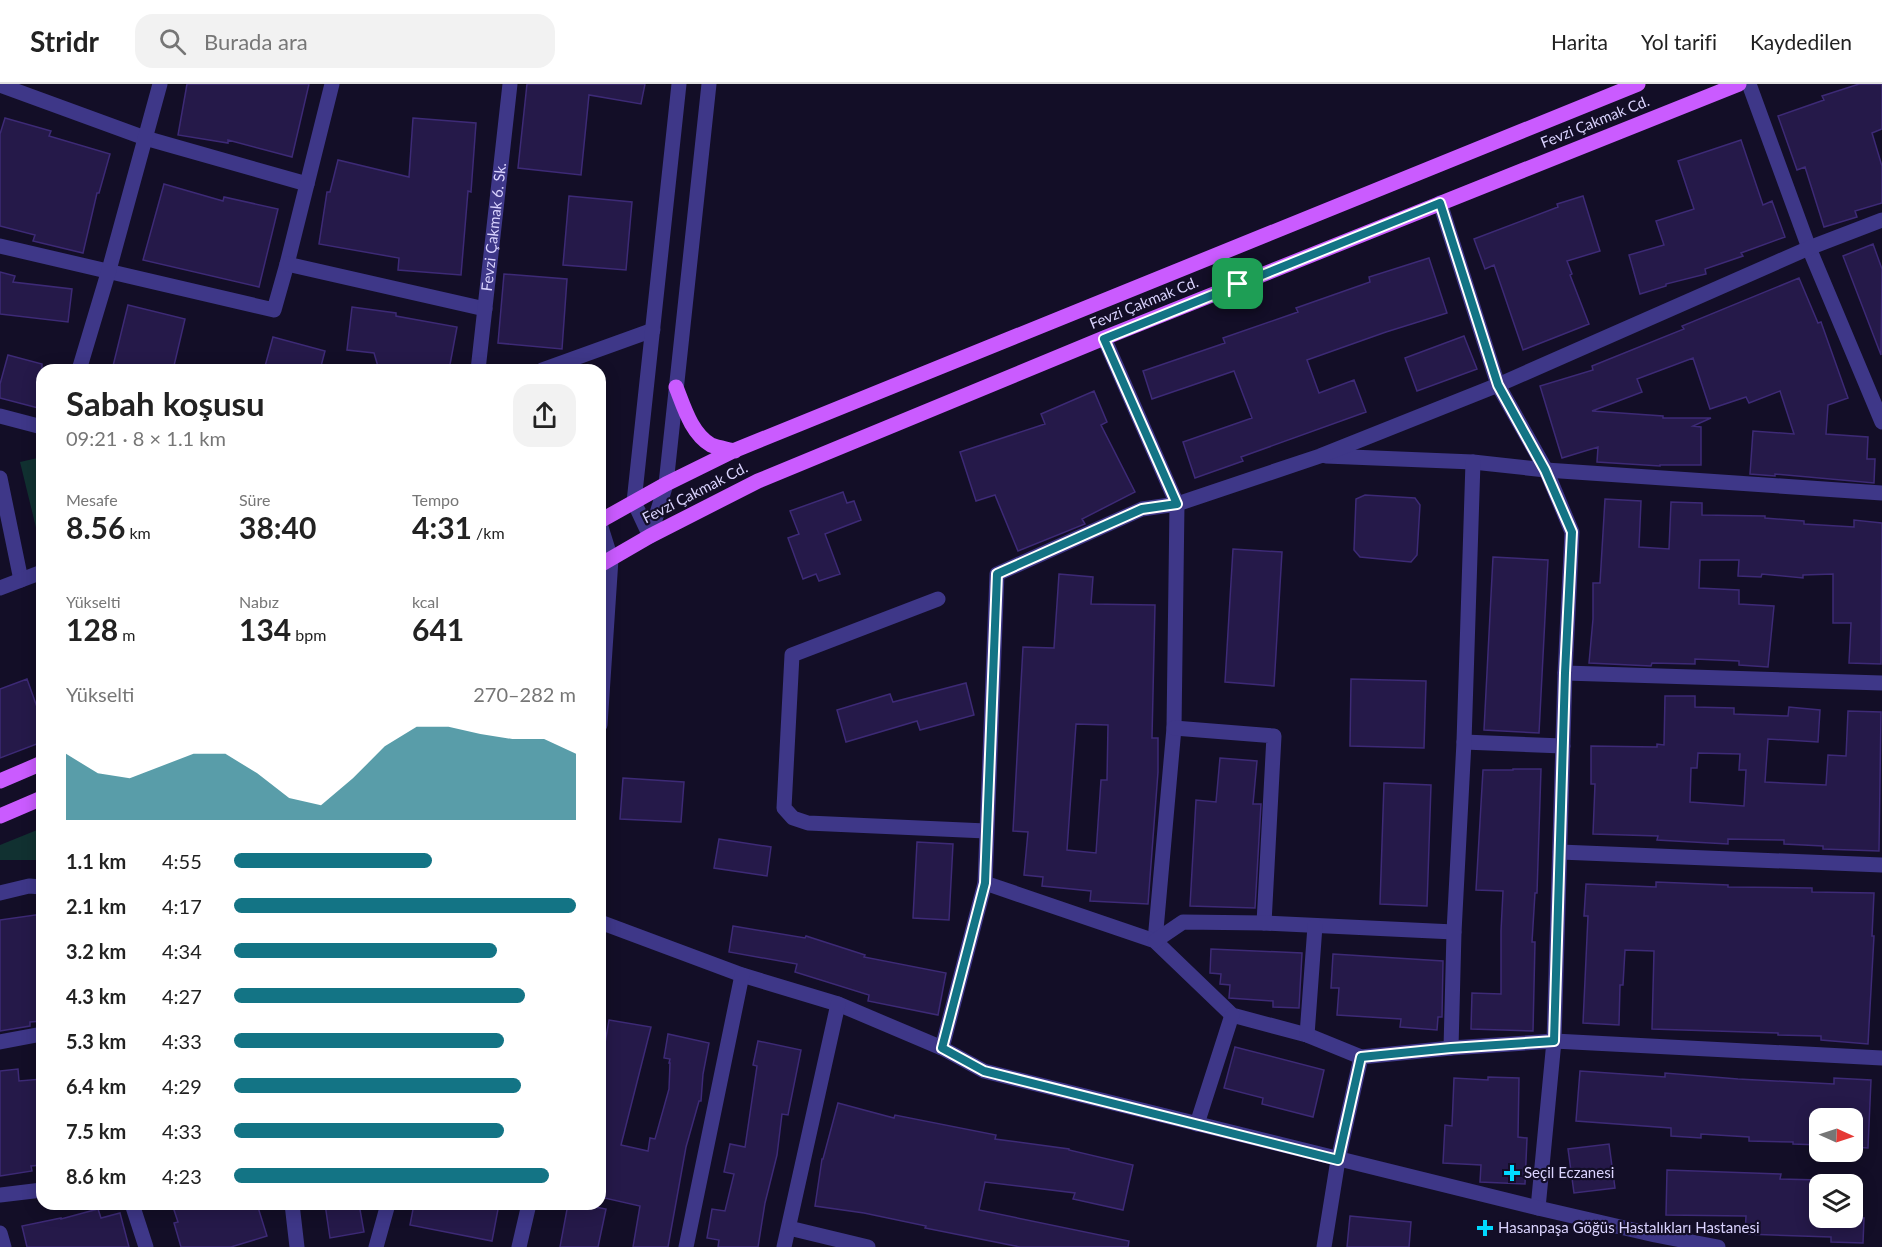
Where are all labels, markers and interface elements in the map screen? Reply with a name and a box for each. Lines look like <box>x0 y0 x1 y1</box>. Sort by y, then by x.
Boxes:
search box <box>135 14 555 68</box>
text: Stridr <box>30 24 99 58</box>
icon: search <box>156 25 189 58</box>
text: Burada ara <box>204 28 308 55</box>
text: Harita <box>1551 29 1608 54</box>
text: Yol tarifi <box>1641 29 1717 54</box>
text: Kaydedilen <box>1750 29 1852 54</box>
street label: Fevzi Çakmak Cd. <box>1538 91 1652 151</box>
street label: Fevzi Çakmak 6. Sk. <box>477 162 509 292</box>
pin <box>1212 258 1263 309</box>
icon: arrive <box>1221 267 1254 300</box>
street label: Fevzi Çakmak Cd. <box>1087 272 1201 332</box>
text: Sabah koşusu <box>66 383 265 423</box>
button: share <box>513 384 576 447</box>
text: 09:21 · 8 × 1.1 km <box>66 426 226 450</box>
street label: Fevzi Çakmak Cd. <box>639 458 750 526</box>
text: Mesafe <box>66 490 118 509</box>
text: Süre <box>239 490 270 509</box>
text: Tempo <box>412 490 459 509</box>
text: 8.56 <box>66 509 125 545</box>
text: 38:40 <box>239 509 316 545</box>
text: 4:31 <box>412 509 472 545</box>
text: km <box>125 523 151 542</box>
text: /km <box>472 523 505 542</box>
text: Yükselti <box>66 592 121 611</box>
text: Nabız <box>239 592 279 611</box>
text: kcal <box>412 592 439 611</box>
text: 128 <box>66 611 118 647</box>
text: 134 <box>239 611 291 647</box>
text: 641 <box>412 611 464 647</box>
text: m <box>118 625 135 644</box>
text: bpm <box>291 625 326 644</box>
text: Yükselti <box>66 682 134 706</box>
text: 270–282 m <box>473 682 576 706</box>
text: 1.1 km <box>66 849 126 873</box>
text: 4:55 <box>162 849 202 873</box>
text: 2.1 km <box>66 894 126 918</box>
text: 4:17 <box>162 894 202 918</box>
text: 3.2 km <box>66 939 126 963</box>
text: 4:34 <box>162 939 202 963</box>
text: 4.3 km <box>66 984 126 1008</box>
text: 4:27 <box>162 984 202 1008</box>
text: 5.3 km <box>66 1029 126 1053</box>
text: 4:33 <box>162 1029 202 1053</box>
text: 6.4 km <box>66 1074 126 1098</box>
text: 4:29 <box>162 1074 202 1098</box>
north arrow <box>1809 1108 1863 1162</box>
map controls <box>1809 1108 1863 1228</box>
text: 7.5 km <box>66 1119 126 1143</box>
text: 4:33 <box>162 1119 202 1143</box>
place label: Seçil Eczanesi <box>1524 1163 1614 1181</box>
text: 8.6 km <box>66 1164 126 1188</box>
text: 4:23 <box>162 1164 202 1188</box>
marker: Seçil Eczanesi <box>1505 1166 1519 1180</box>
button: layers <box>1809 1174 1863 1228</box>
place label: Hasanpaşa Göğüs Hastalıkları Hastanesi <box>1498 1218 1760 1236</box>
marker: Hasanpaşa Göğüs Hastalıkları Hastanesi <box>1476 1219 1494 1237</box>

